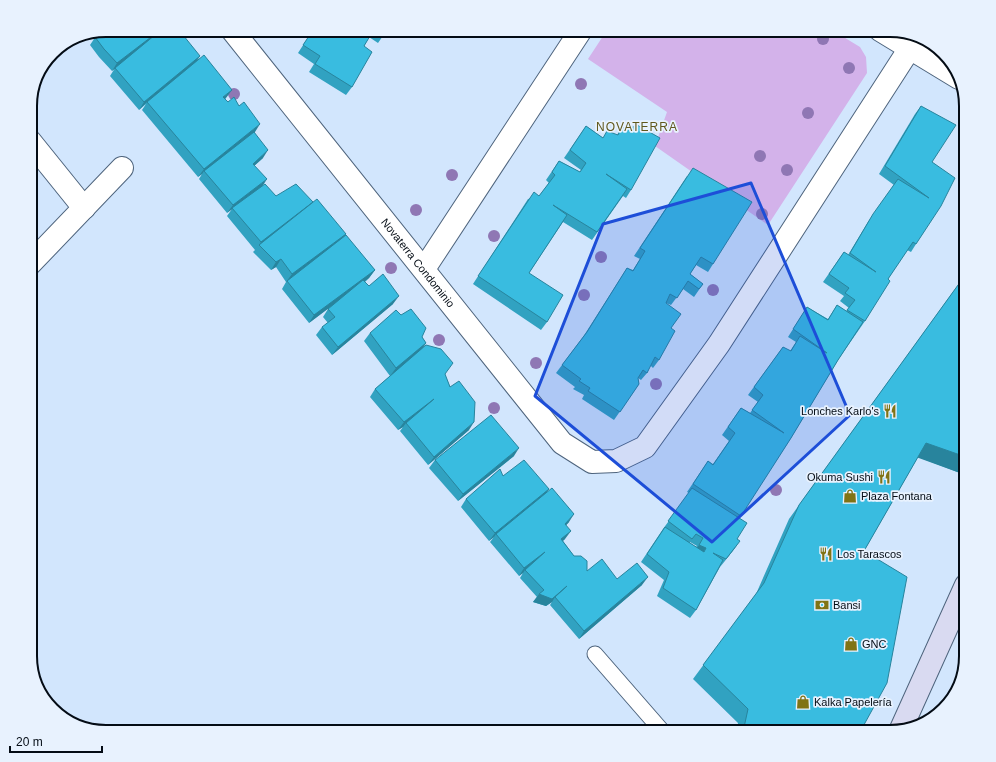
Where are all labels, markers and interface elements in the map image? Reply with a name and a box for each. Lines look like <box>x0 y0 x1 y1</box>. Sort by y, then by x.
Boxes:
district label: NOVATERRA <box>596 120 678 134</box>
street label: Novaterra Condominio <box>379 216 457 310</box>
restaurant icon: Lonches Karlo's <box>882 403 898 419</box>
place label: Lonches Karlo's <box>801 405 879 417</box>
restaurant icon: Okuma Sushi <box>876 469 892 485</box>
place label: Okuma Sushi <box>807 471 873 483</box>
shop icon: Plaza Fontana <box>842 488 858 504</box>
place label: Plaza Fontana <box>861 490 933 502</box>
restaurant icon: Los Tarascos <box>818 546 834 562</box>
place label: Los Tarascos <box>837 548 902 560</box>
bank icon: Bansi <box>814 597 830 613</box>
place label: Bansi <box>833 599 861 611</box>
shop icon: GNC <box>843 636 859 652</box>
place label: GNC <box>862 638 887 650</box>
shop icon: Kalka Papelería <box>795 694 811 710</box>
place label: Kalka Papelería <box>814 696 893 708</box>
scale bar <box>10 728 102 754</box>
text: 20 m <box>16 735 43 749</box>

